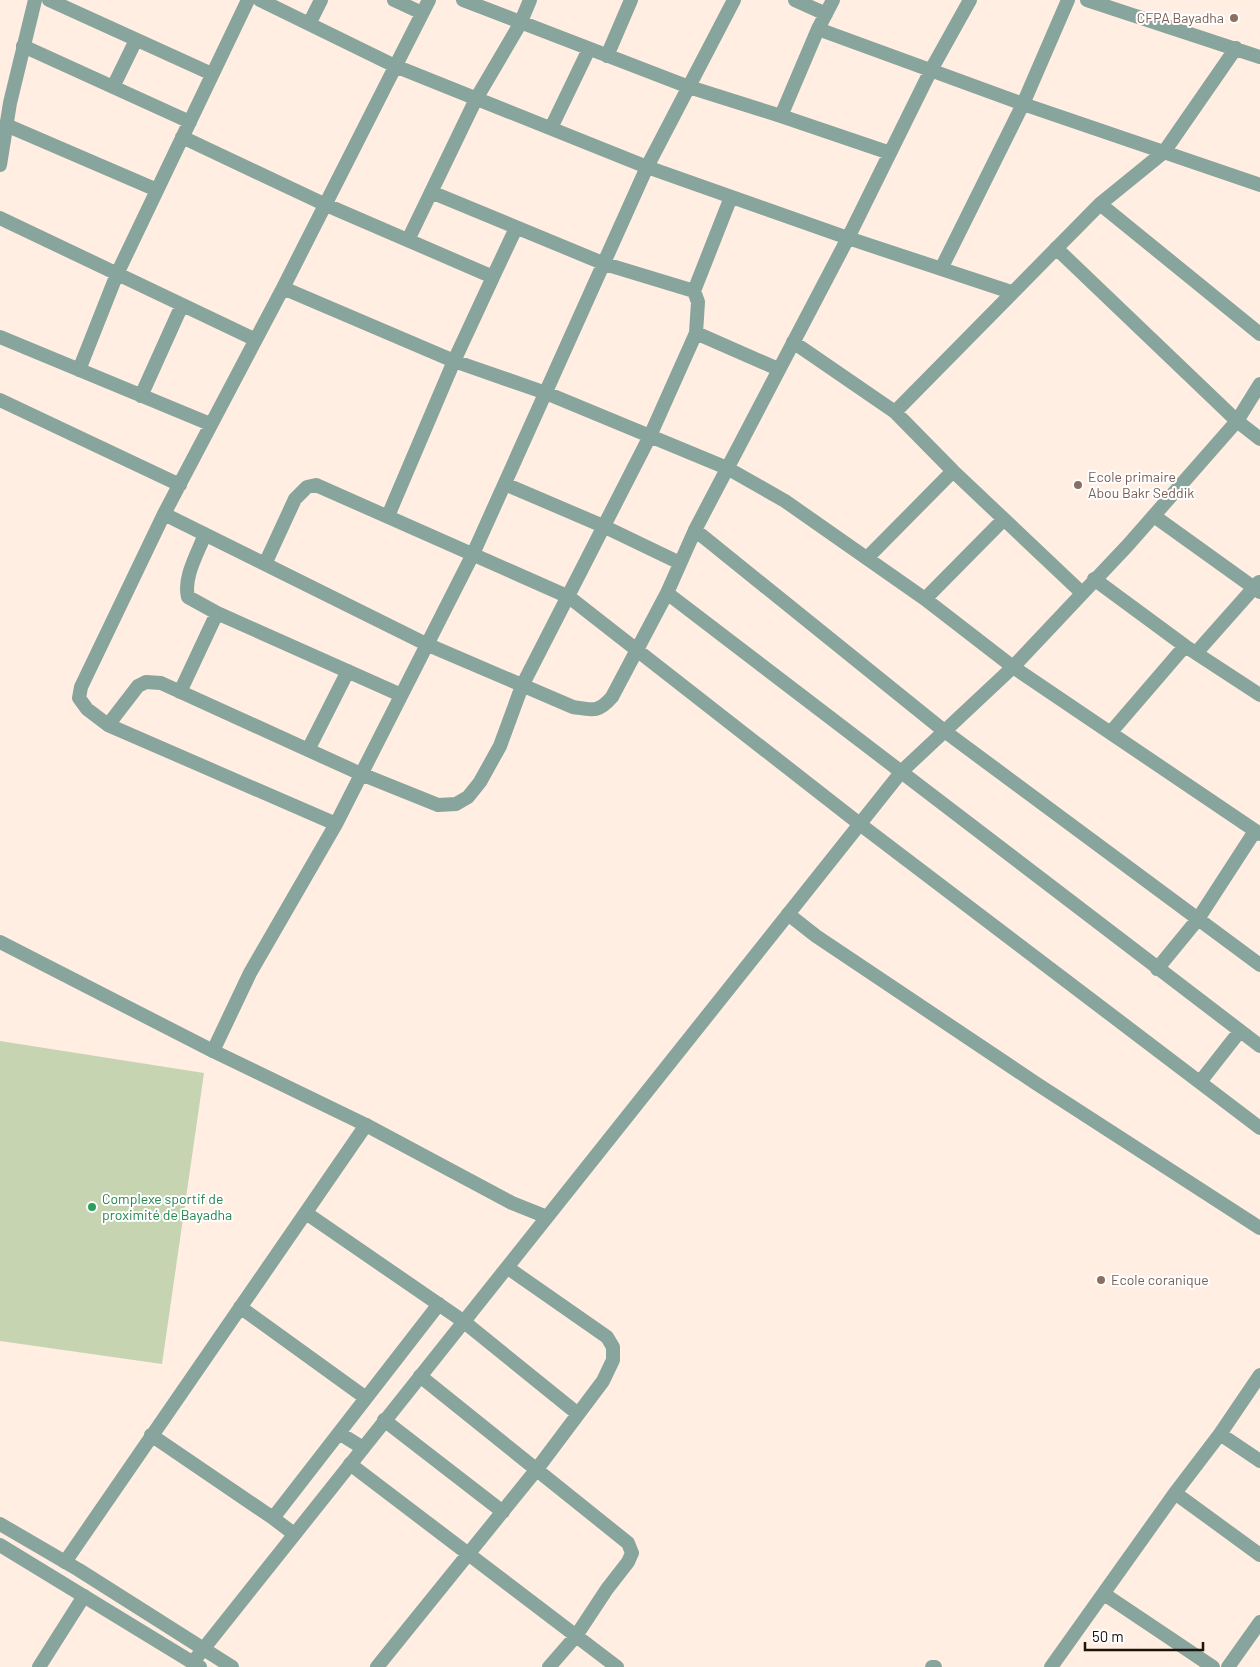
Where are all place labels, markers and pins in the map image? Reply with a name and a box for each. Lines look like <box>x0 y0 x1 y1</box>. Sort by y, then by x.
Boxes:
place label: CFPA Bayadha <box>1137 9 1224 26</box>
marker: CFPA Bayadha <box>1228 12 1240 24</box>
place label: Ecole primaire Abou Bakr Seddik <box>1088 468 1194 501</box>
marker: Ecole primaire Abou Bakr Seddik <box>1072 479 1084 491</box>
place label: Complexe sportif de proximité de Bayadha <box>102 1190 232 1223</box>
marker: Complexe sportif de proximité de Bayadha <box>86 1201 98 1213</box>
place label: Ecole coranique <box>1111 1271 1209 1288</box>
marker: Ecole coranique <box>1095 1274 1107 1286</box>

